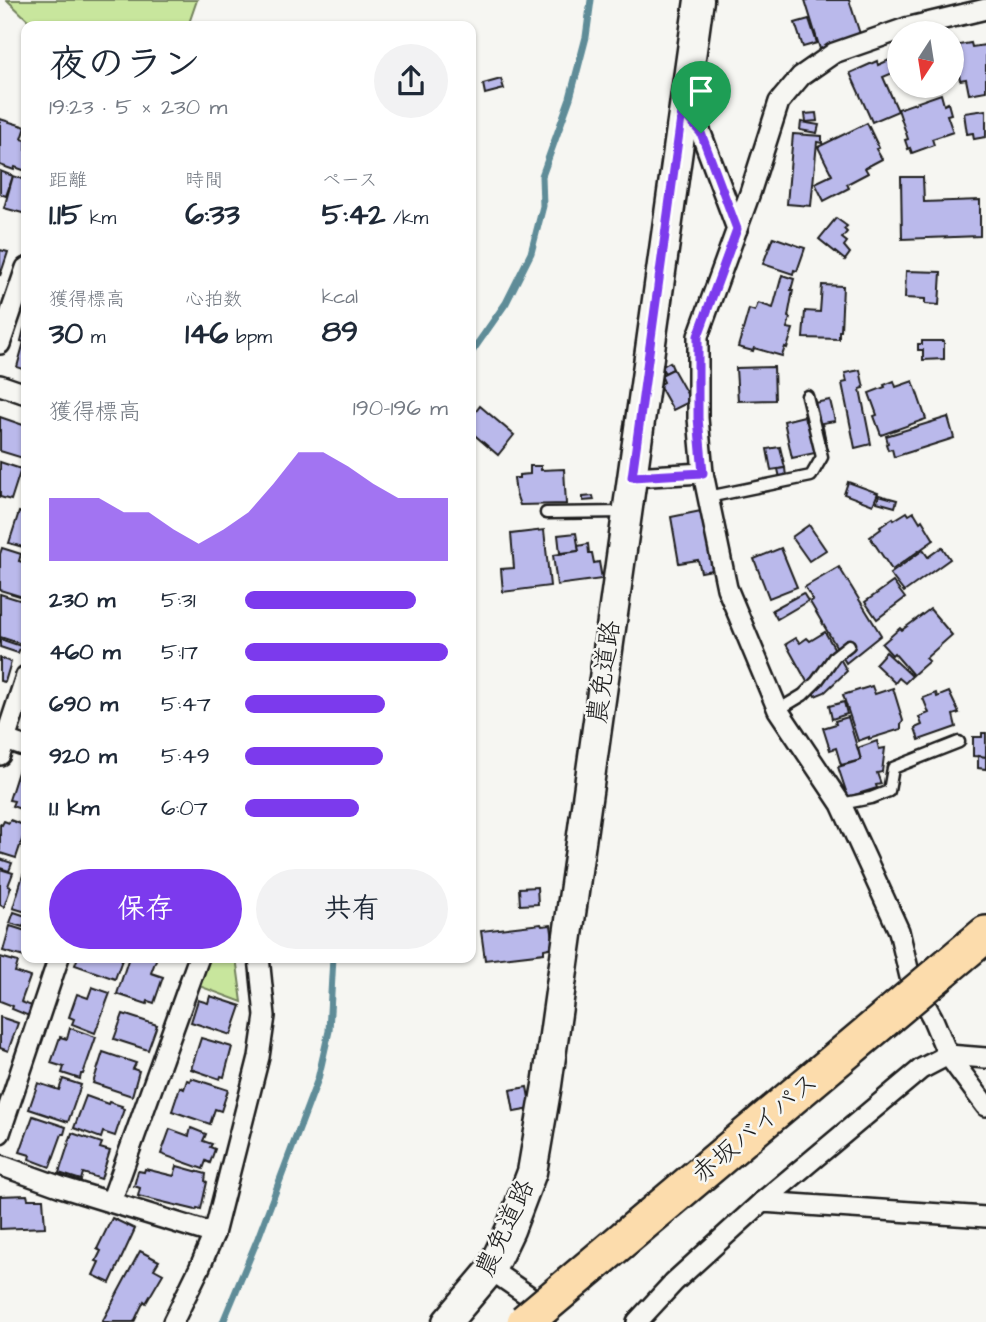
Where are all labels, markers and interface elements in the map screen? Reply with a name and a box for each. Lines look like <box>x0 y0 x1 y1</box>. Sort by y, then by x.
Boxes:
north arrow <box>887 21 964 98</box>
map controls <box>887 21 964 98</box>
text: 夜のラン <box>49 39 201 91</box>
button: share <box>374 44 448 118</box>
pin <box>671 61 731 133</box>
icon: arrive <box>682 72 720 110</box>
text: 19:23 · 5 × 230 m <box>49 91 227 123</box>
text: 距離 <box>49 167 87 194</box>
text: 時間 <box>185 167 223 194</box>
text: ペース <box>322 167 378 194</box>
text: 1.15 <box>49 194 82 236</box>
text: 6:33 <box>185 194 240 236</box>
text: 5:42 <box>322 194 386 236</box>
text: km <box>82 205 116 232</box>
text: /km <box>386 205 428 232</box>
text: kcal <box>322 284 358 311</box>
text: 獲得標高 <box>49 286 125 313</box>
text: 心拍数 <box>185 286 242 313</box>
text: 89 <box>322 311 358 353</box>
text: 30 <box>49 313 83 355</box>
text: 146 <box>185 313 228 355</box>
text: m <box>83 324 106 351</box>
text: bpm <box>228 324 272 351</box>
text: 190–196 m <box>353 392 448 424</box>
text: 獲得標高 <box>49 396 141 428</box>
text: 230 m <box>49 584 115 616</box>
text: 5:31 <box>161 584 196 616</box>
street label: 農免道路 <box>579 618 629 726</box>
text: 460 m <box>49 636 121 668</box>
text: 5:17 <box>161 636 198 668</box>
text: 690 m <box>49 688 118 720</box>
text: 5:47 <box>161 688 211 720</box>
text: 920 m <box>49 740 117 772</box>
text: 5:49 <box>161 740 210 772</box>
text: 1.1 km <box>49 792 99 824</box>
text: 6:07 <box>161 792 208 824</box>
button: 保存 <box>49 869 242 949</box>
button: 共有 <box>256 869 448 949</box>
street label: 赤坂バイパス <box>684 1064 826 1192</box>
street label: 農免道路 <box>467 1173 543 1283</box>

